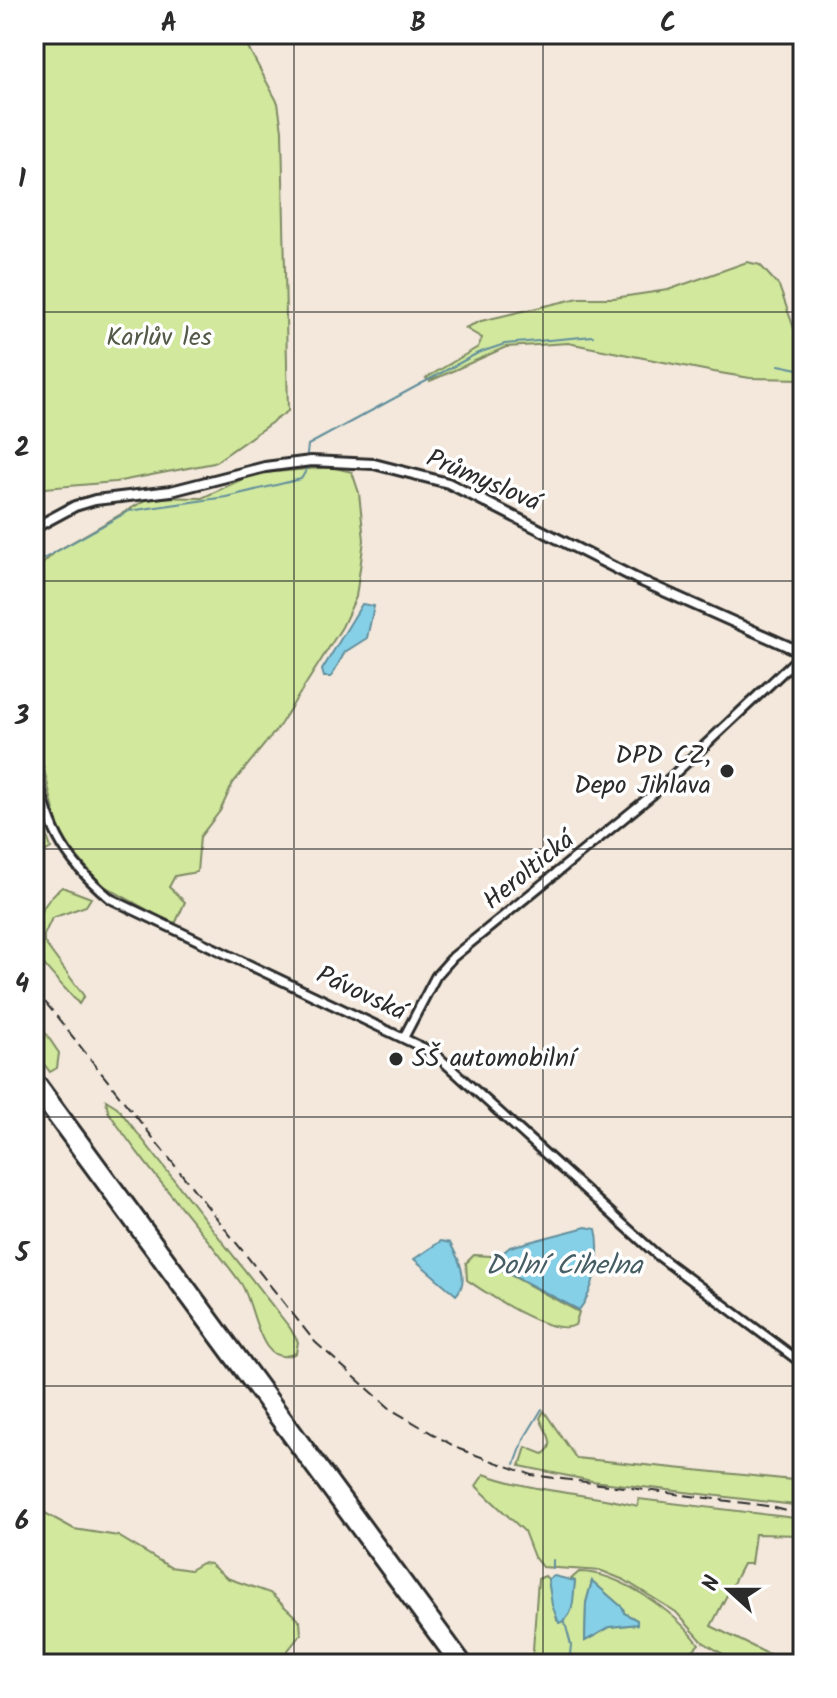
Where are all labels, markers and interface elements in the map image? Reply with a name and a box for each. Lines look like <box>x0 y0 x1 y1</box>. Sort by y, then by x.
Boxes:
text: A <box>161 3 177 45</box>
text: B <box>410 3 426 45</box>
text: C <box>660 3 676 45</box>
text: 1 <box>18 159 26 201</box>
park label: Karlův les <box>106 317 212 359</box>
text: 2 <box>14 428 30 470</box>
street label: Průmyslová <box>419 438 549 525</box>
text: 3 <box>14 696 29 738</box>
place label: DPD CZ, Depo Jihlava <box>574 735 711 807</box>
marker: DPD CZ, Depo Jihlava <box>718 762 736 780</box>
street label: Heroltická <box>474 819 586 921</box>
street label: Pávovská <box>309 955 416 1034</box>
text: 4 <box>15 964 29 1006</box>
place label: SŠ automobilní <box>412 1038 579 1080</box>
marker: SŠ automobilní <box>387 1050 405 1068</box>
text: 5 <box>14 1233 30 1275</box>
water label: Dolní Cihelna <box>486 1244 644 1289</box>
text: 6 <box>15 1501 29 1543</box>
north arrow <box>689 1550 769 1630</box>
text: N <box>694 1571 732 1596</box>

